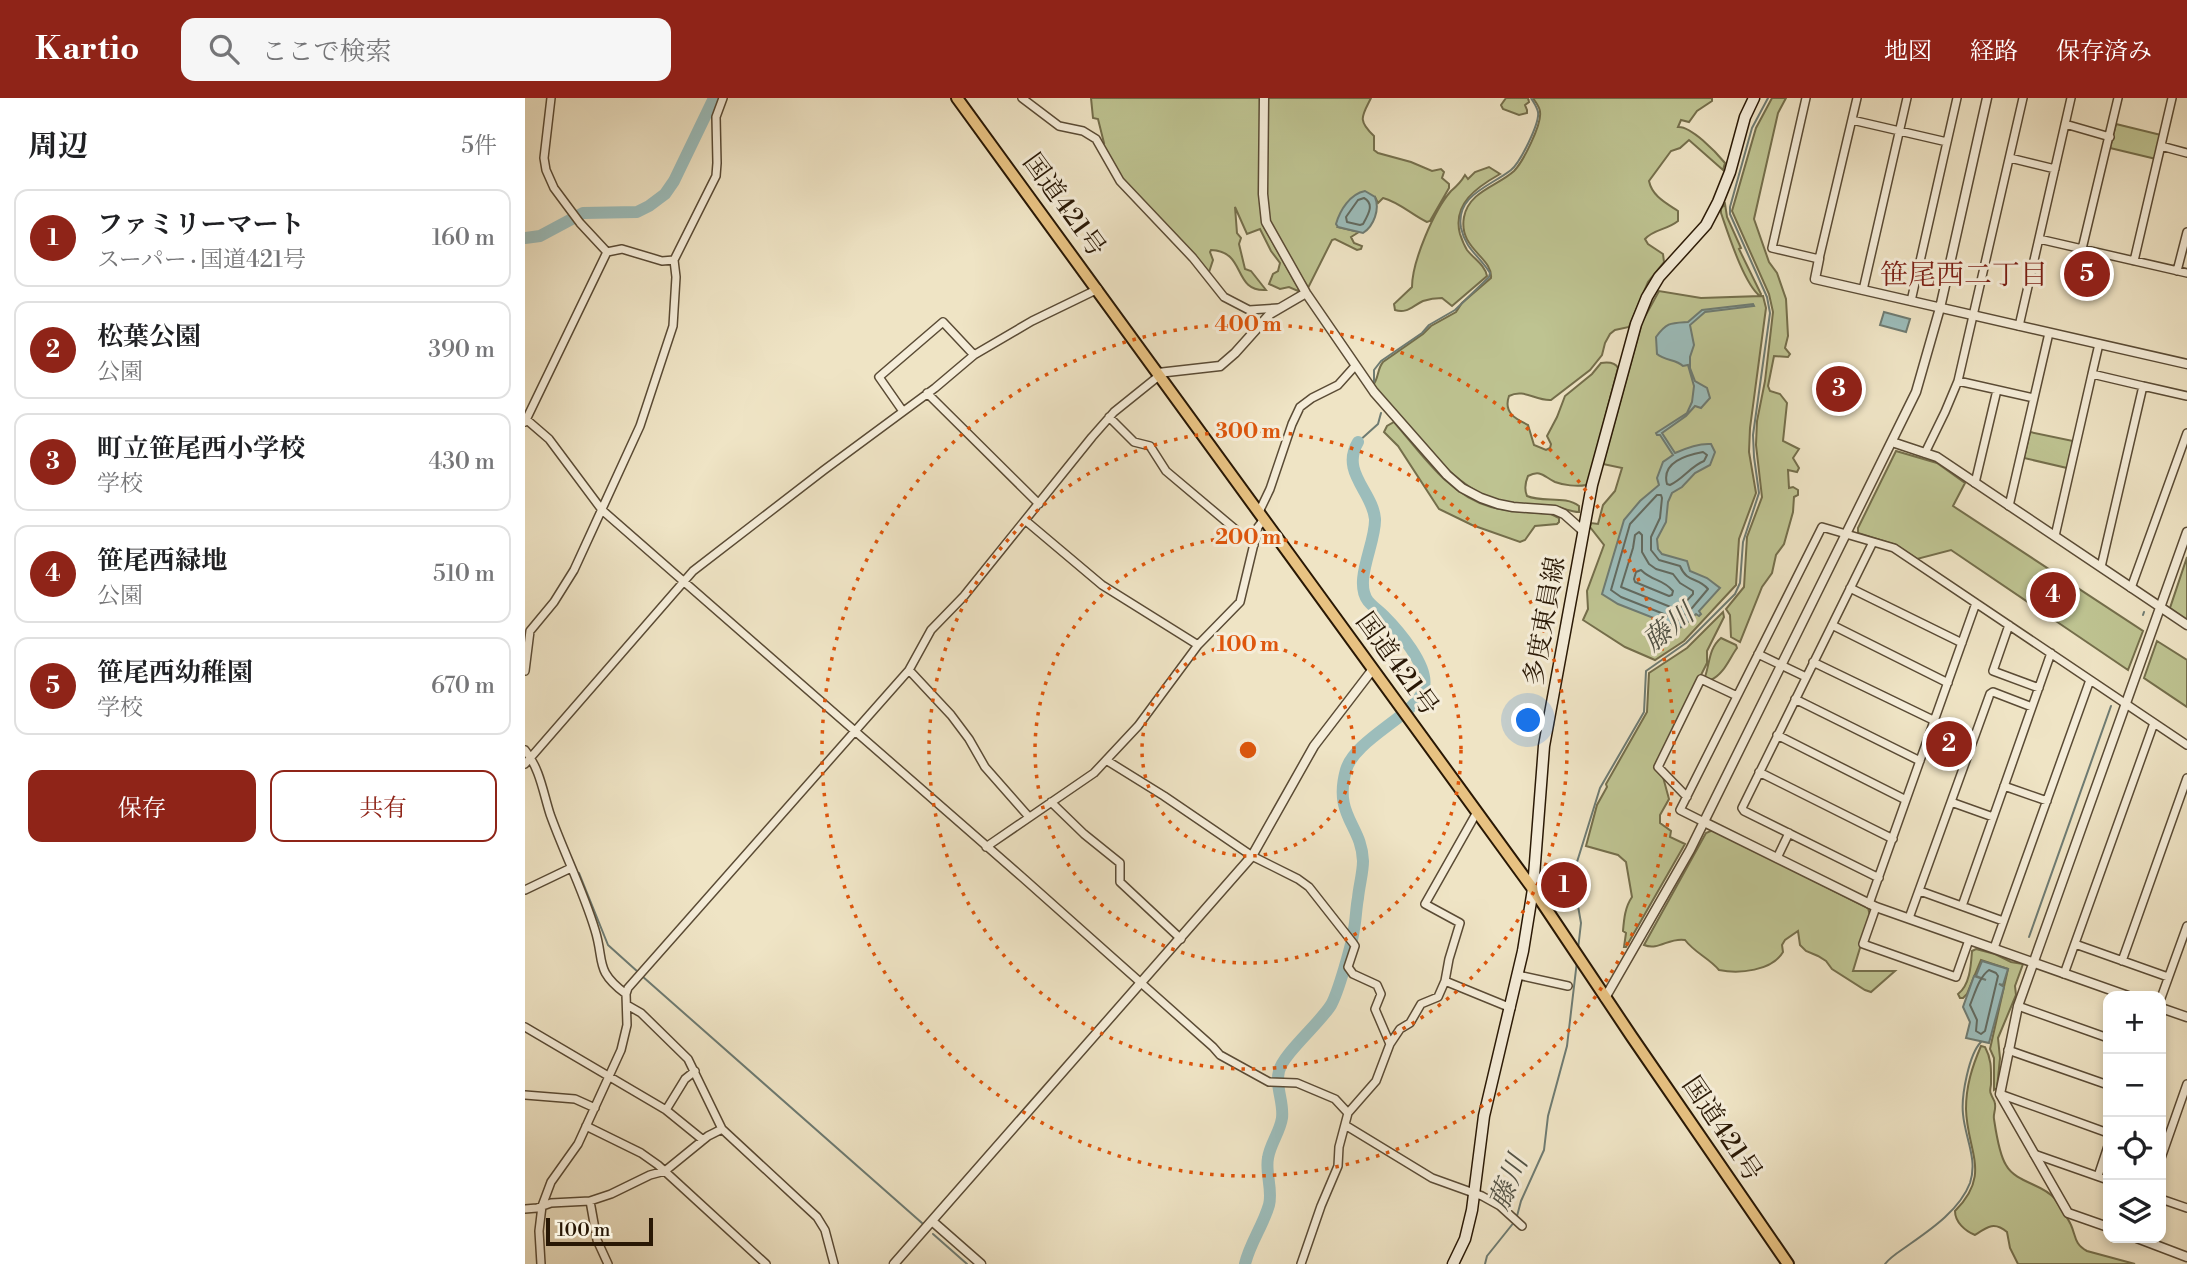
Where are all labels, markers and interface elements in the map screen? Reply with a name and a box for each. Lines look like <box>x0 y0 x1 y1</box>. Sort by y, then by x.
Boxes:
search box <box>181 18 671 81</box>
text: Kartio <box>35 29 139 70</box>
icon: search <box>205 30 243 68</box>
text: ここで検索 <box>261 36 391 68</box>
text: 地図 <box>1884 37 1932 67</box>
text: 経路 <box>1970 37 2018 67</box>
text: 保存済み <box>2056 37 2152 67</box>
text: 周辺 <box>28 128 88 166</box>
text: 5件 <box>461 132 497 160</box>
street label: 国道421号 <box>1016 147 1112 263</box>
text: ファミリーマート <box>97 209 304 241</box>
text: 1 <box>47 224 59 252</box>
text: 160 m <box>432 224 495 252</box>
text: スーパー · 国道421号 <box>97 246 306 274</box>
pin: 5 <box>2064 248 2110 300</box>
district label: 笹尾西二丁目 <box>1880 258 2048 293</box>
text: 400 m <box>1214 312 1282 338</box>
text: 松葉公園 <box>97 321 201 353</box>
text: 2 <box>46 336 60 364</box>
text: 390 m <box>428 336 495 364</box>
text: 公園 <box>97 358 143 386</box>
pin: 3 <box>1816 363 1862 415</box>
text: 300 m <box>1215 419 1281 445</box>
text: 町立笹尾西小学校 <box>97 433 305 465</box>
text: 3 <box>46 448 60 476</box>
text: 430 m <box>428 448 495 476</box>
text: 学校 <box>97 470 143 498</box>
text: 200 m <box>1215 525 1281 551</box>
text: 笹尾西緑地 <box>97 545 227 577</box>
street label: 多度東員線 <box>1518 554 1572 688</box>
text: 4 <box>45 560 61 588</box>
text: 510 m <box>433 560 495 588</box>
pin: 4 <box>2030 569 2076 621</box>
text: 公園 <box>97 582 143 610</box>
water label: 藤川 <box>1636 595 1704 659</box>
street label: 国道421号 <box>1349 606 1445 722</box>
text: 100 m <box>1217 632 1279 658</box>
text: 笹尾西幼稚園 <box>97 657 253 689</box>
text: 5 <box>46 672 60 700</box>
text: 670 m <box>431 672 495 700</box>
text: 学校 <box>97 694 143 722</box>
your location <box>1511 703 1545 737</box>
pin: 2 <box>1926 718 1972 770</box>
centre of rings <box>1236 738 1260 762</box>
button: 保存 <box>28 770 256 842</box>
button: 共有 <box>270 770 497 842</box>
pin: 1 <box>1541 859 1587 911</box>
map controls <box>2103 991 2166 1243</box>
button: + <box>2103 991 2166 1054</box>
button: − <box>2103 1054 2166 1117</box>
street label: 国道421号 <box>1675 1070 1769 1188</box>
button: locate <box>2103 1117 2166 1180</box>
water label: 藤川 <box>1482 1148 1537 1216</box>
button: layers <box>2103 1180 2166 1243</box>
scale bar <box>546 1215 653 1247</box>
text: 100 m <box>557 1218 610 1242</box>

